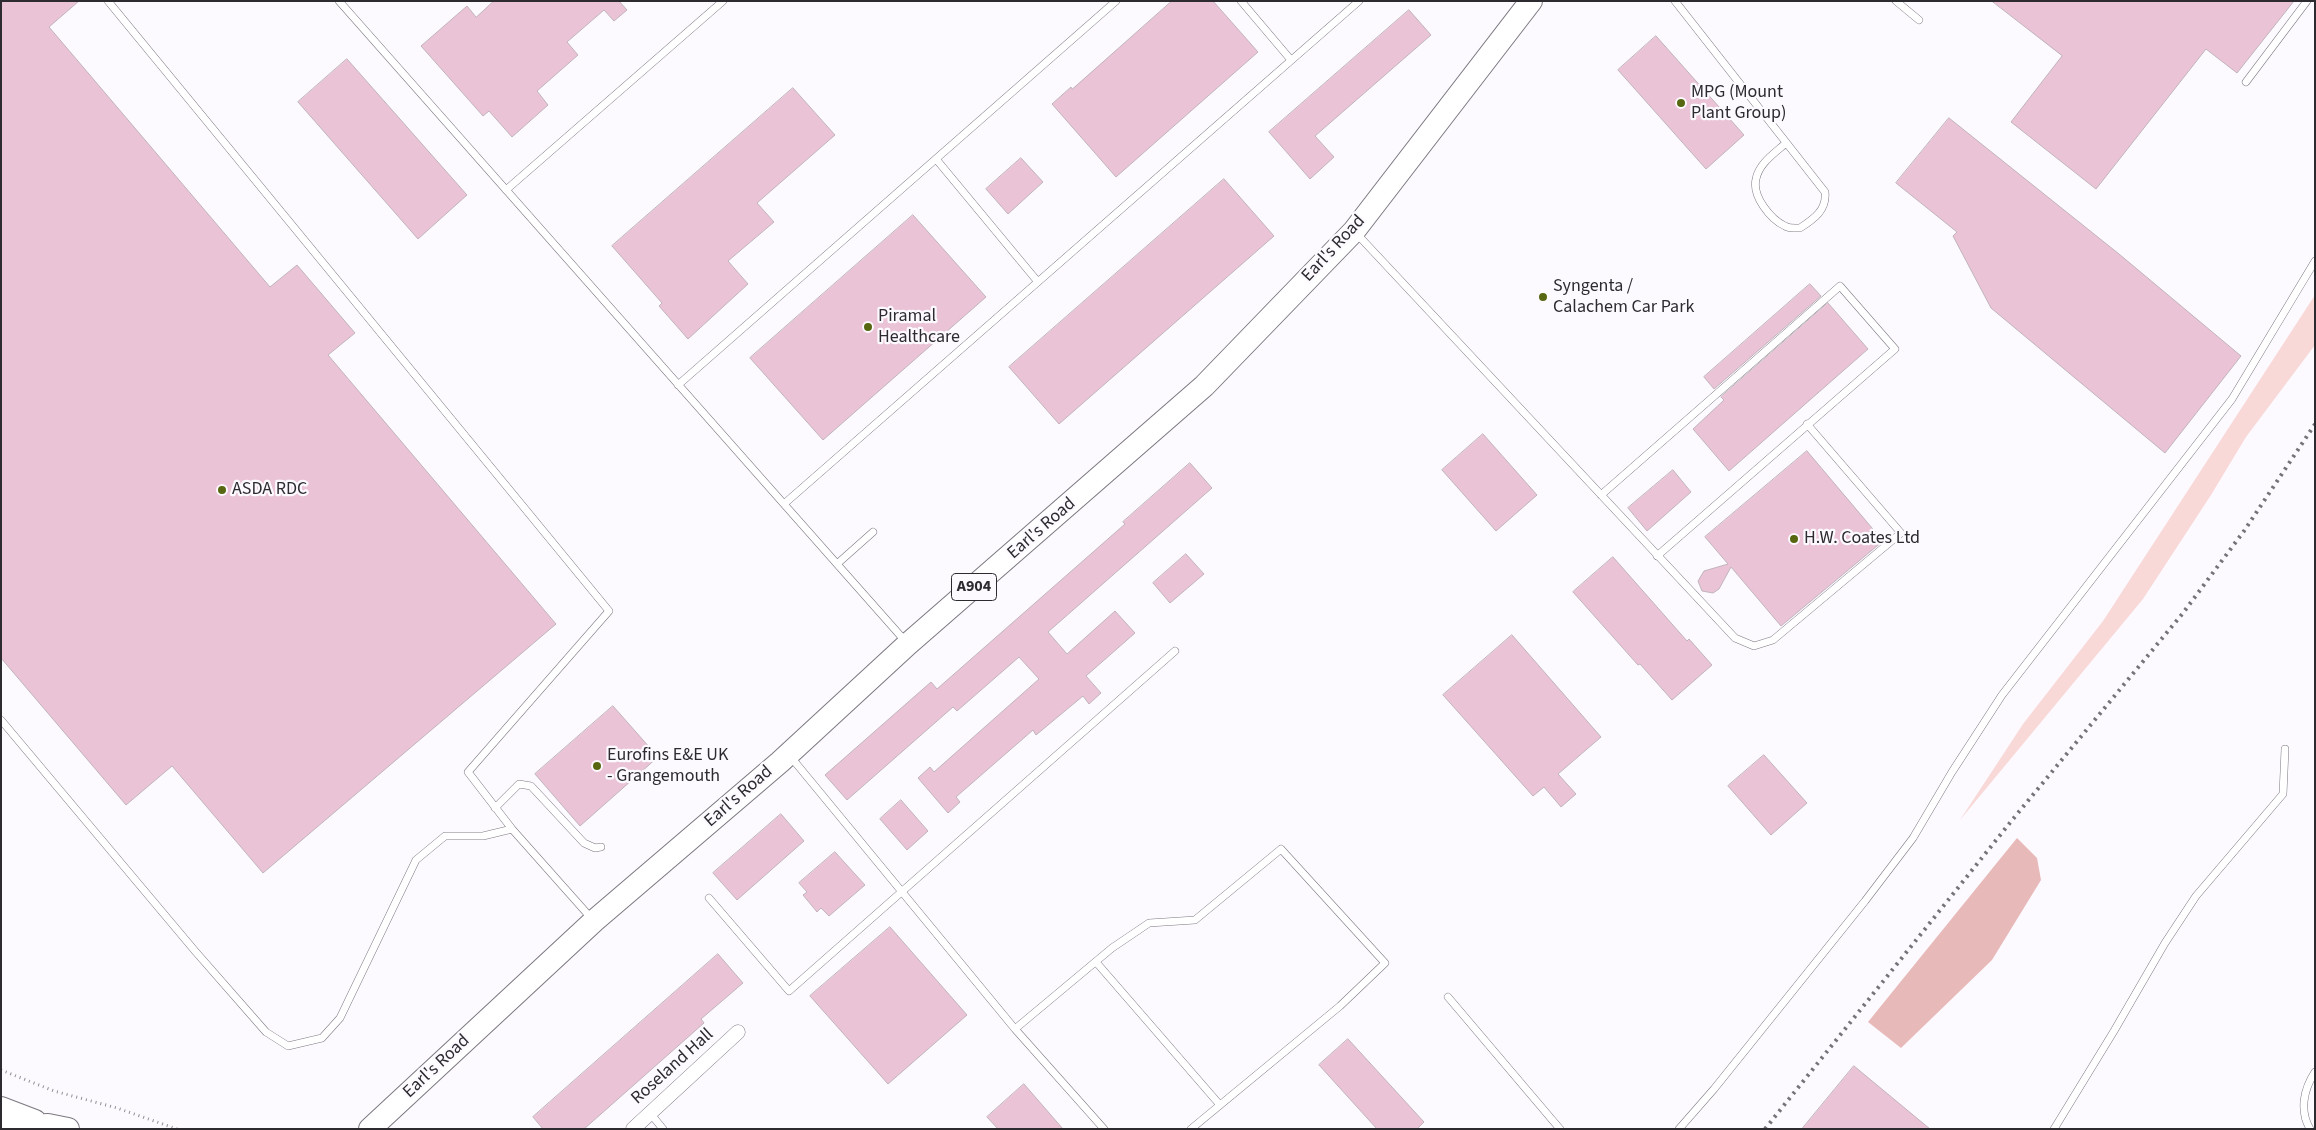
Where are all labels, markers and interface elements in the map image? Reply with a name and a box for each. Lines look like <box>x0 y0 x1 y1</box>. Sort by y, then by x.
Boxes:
place label: MPG (Mount Plant Group) <box>1691 82 1787 125</box>
marker: MPG (Mount Plant Group) <box>1675 97 1687 109</box>
street label: Earl's Road <box>1298 211 1370 287</box>
place label: Syngenta / Calachem Car Park <box>1553 276 1694 318</box>
marker: Syngenta / Calachem Car Park <box>1537 291 1549 303</box>
place label: Piramal Healthcare <box>878 306 960 348</box>
marker: Piramal Healthcare <box>862 321 874 333</box>
place label: ASDA RDC <box>232 479 307 501</box>
marker: ASDA RDC <box>216 484 228 496</box>
street label: Earl's Road <box>1003 494 1081 564</box>
place label: H.W. Coates Ltd <box>1804 528 1920 550</box>
marker: H.W. Coates Ltd <box>1788 533 1800 545</box>
road number: A904 <box>952 574 996 600</box>
place label: Eurofins E&E UK - Grangemouth <box>607 745 728 788</box>
marker: Eurofins E&E UK - Grangemouth <box>591 760 603 772</box>
street label: Earl's Road <box>700 762 778 832</box>
street label: Roseland Hall <box>627 1024 719 1110</box>
street label: Earl's Road <box>399 1031 475 1103</box>

